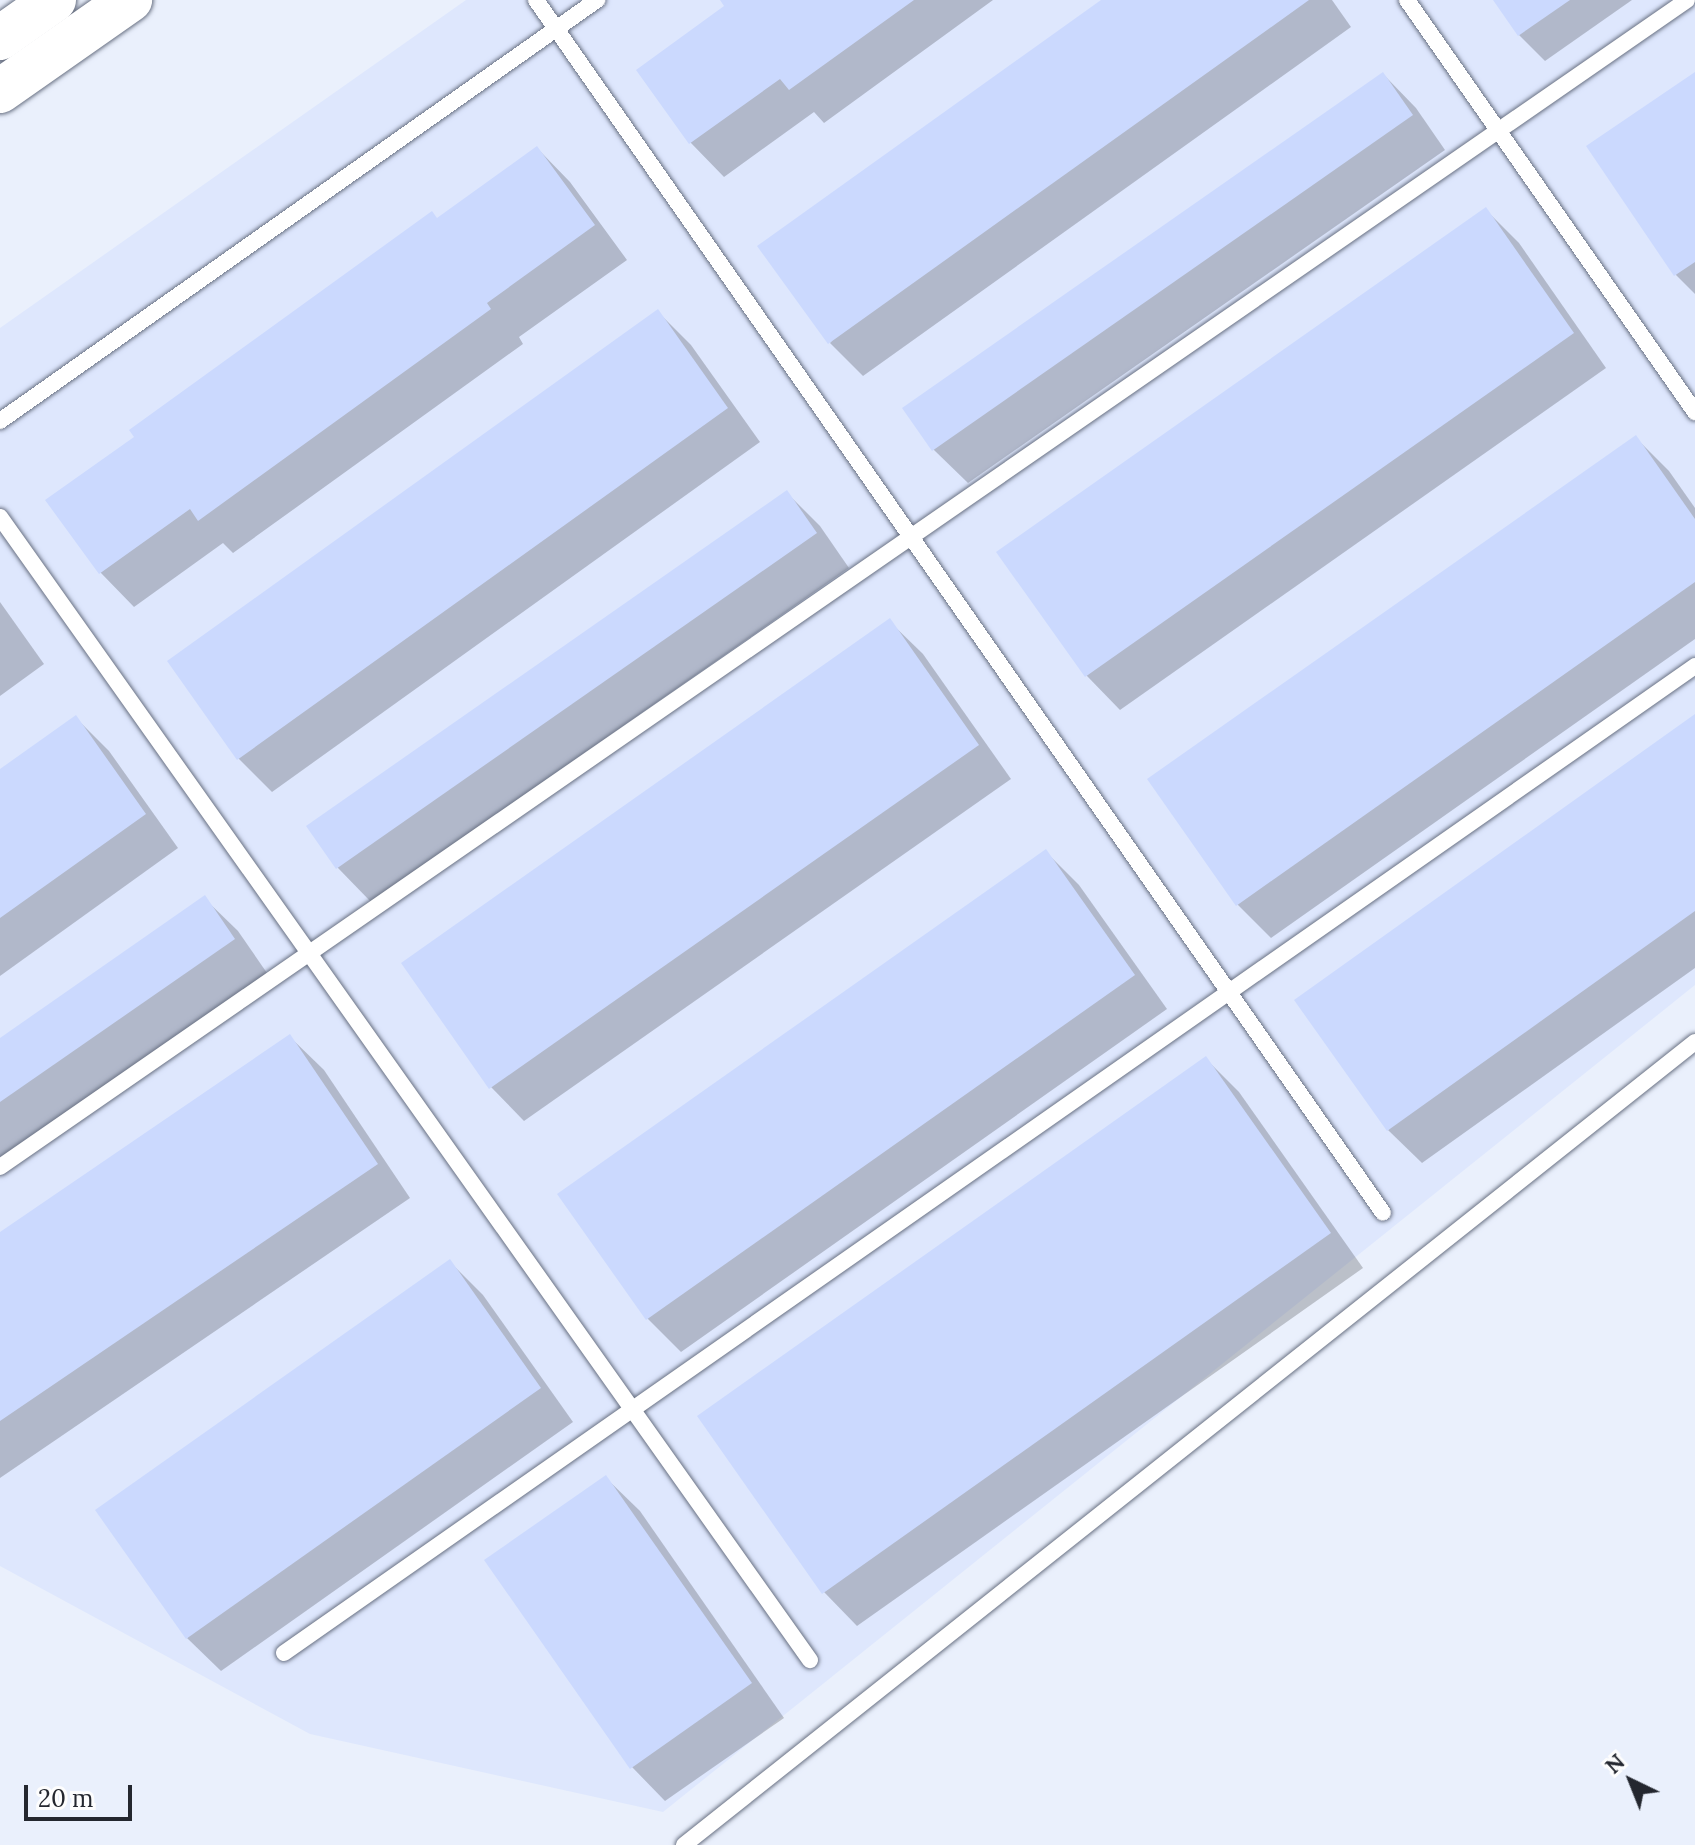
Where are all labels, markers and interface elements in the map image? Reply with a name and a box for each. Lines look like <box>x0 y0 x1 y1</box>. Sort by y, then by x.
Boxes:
north arrow <box>1591 1741 1671 1821</box>
text: N <box>1599 1747 1630 1779</box>
scale bar <box>28 1769 136 1819</box>
text: 20 m <box>38 1783 94 1814</box>

